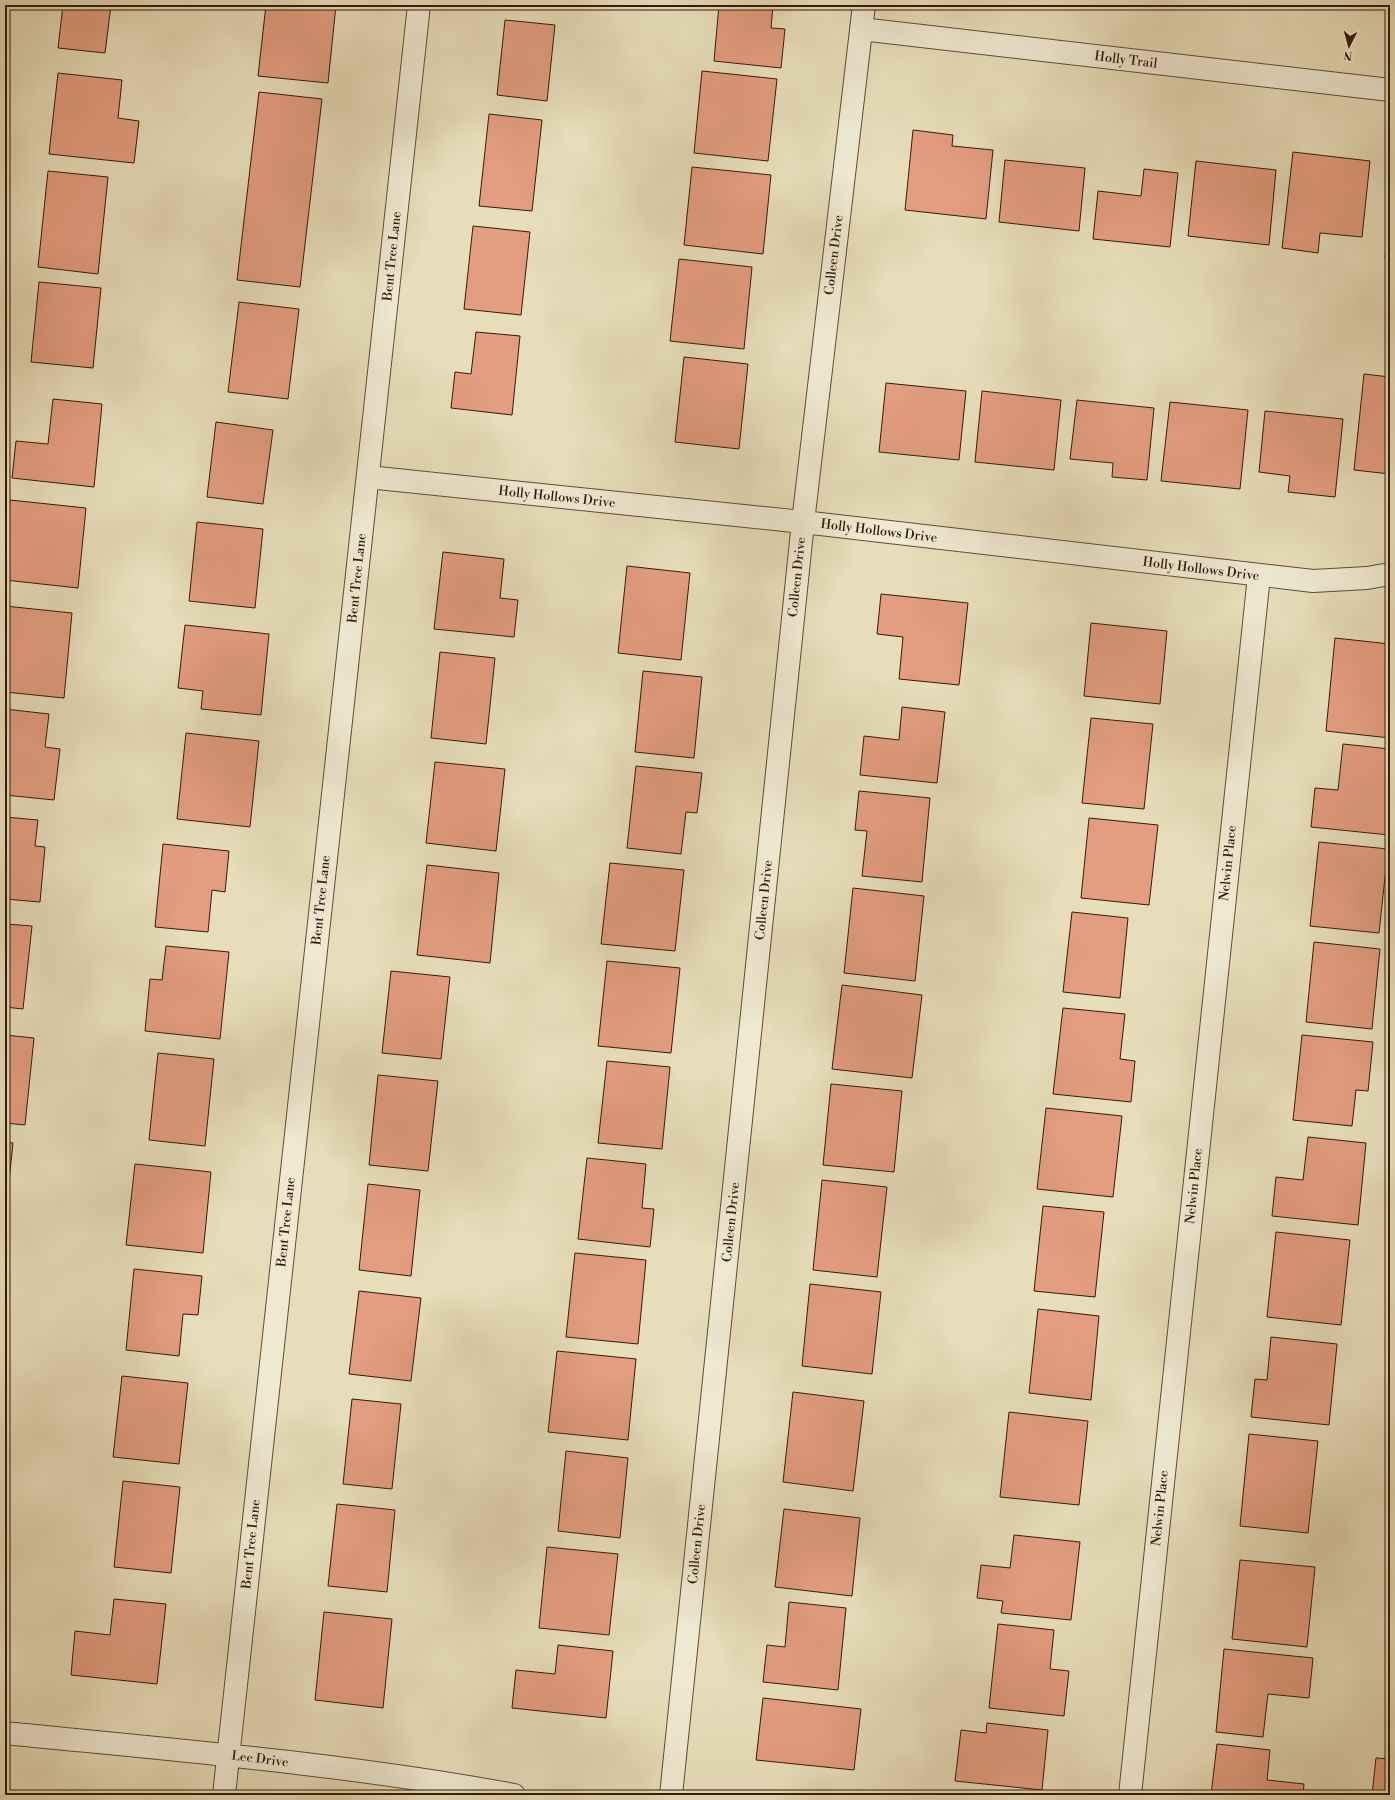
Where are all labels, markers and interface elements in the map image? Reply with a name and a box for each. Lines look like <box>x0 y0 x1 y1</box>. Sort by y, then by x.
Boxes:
north arrow <box>1329 26 1369 66</box>
street label: Holly Trail <box>1094 48 1159 72</box>
text: N <box>1343 48 1353 62</box>
street label: Bent Tree Lane <box>379 210 405 303</box>
street label: Colleen Drive <box>821 214 847 296</box>
street label: Holly Hollows Drive <box>498 483 617 511</box>
street label: Holly Hollows Drive <box>820 516 939 546</box>
street label: Bent Tree Lane <box>344 532 370 625</box>
street label: Colleen Drive <box>785 536 809 618</box>
street label: Holly Hollows Drive <box>1142 554 1261 584</box>
street label: Nelwin Place <box>1216 824 1240 902</box>
street label: Bent Tree Lane <box>308 854 334 947</box>
street label: Colleen Drive <box>752 859 776 941</box>
street label: Nelwin Place <box>1182 1147 1206 1225</box>
street label: Bent Tree Lane <box>273 1176 299 1269</box>
street label: Colleen Drive <box>719 1181 743 1263</box>
street label: Nelwin Place <box>1148 1469 1172 1547</box>
street label: Bent Tree Lane <box>238 1498 264 1591</box>
street label: Colleen Drive <box>685 1503 709 1585</box>
street label: Lee Drive <box>230 1748 290 1770</box>

